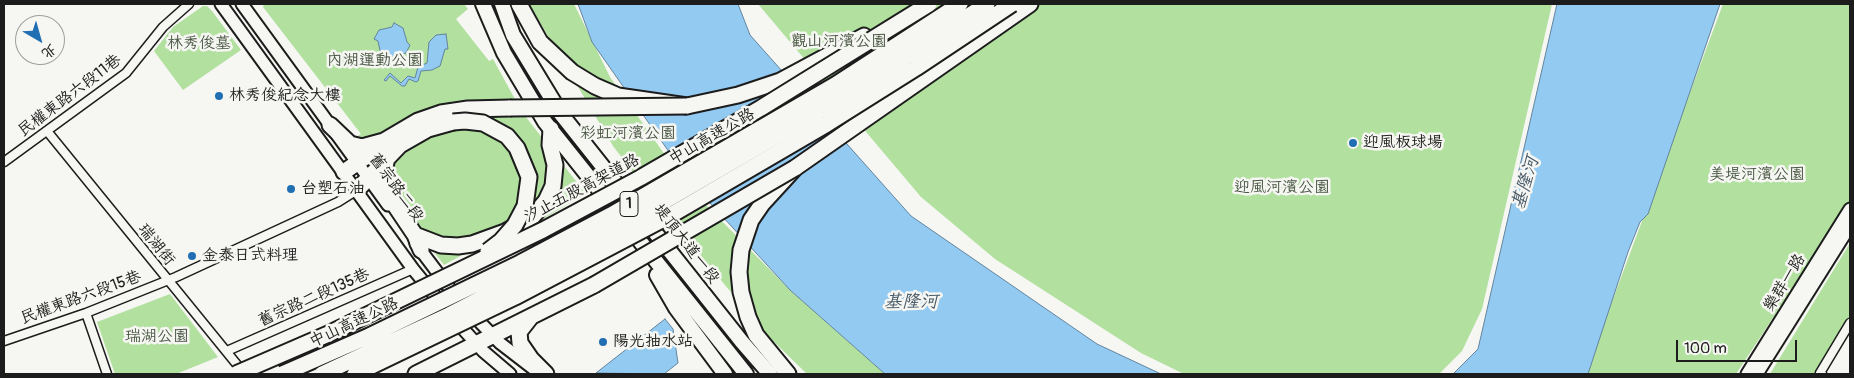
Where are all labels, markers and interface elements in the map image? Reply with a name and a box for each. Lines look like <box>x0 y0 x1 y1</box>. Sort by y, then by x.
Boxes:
north arrow <box>15 15 65 65</box>
park label: 觀山河濱公園 <box>791 32 887 52</box>
park label: 林秀俊墓 <box>167 34 231 54</box>
text: 北 <box>38 40 60 62</box>
street label: 民權東路六段11巷 <box>15 51 125 141</box>
park label: 內湖運動公園 <box>327 51 423 71</box>
place label: 林秀俊紀念大樓 <box>229 86 341 106</box>
marker: 林秀俊紀念大樓 <box>213 90 225 102</box>
street label: 中山高速公路 <box>666 105 758 169</box>
park label: 彩虹河濱公園 <box>580 124 676 144</box>
place label: 迎風板球場 <box>1363 133 1443 153</box>
marker: 迎風板球場 <box>1347 137 1359 149</box>
street label: 舊宗路二段 <box>365 150 427 226</box>
street label: 汐止五股高架道路 <box>521 150 643 228</box>
water label: 基隆河 <box>1508 154 1544 212</box>
park label: 美堤河濱公園 <box>1709 165 1805 185</box>
park label: 迎風河濱公園 <box>1234 178 1330 198</box>
place label: 台塑石油 <box>301 179 365 199</box>
marker: 台塑石油 <box>285 183 297 195</box>
road number: 1 <box>620 192 638 216</box>
street label: 堤頂大道一段 <box>649 200 723 288</box>
street label: 瑞湖街 <box>133 220 179 270</box>
place label: 金泰日式料理 <box>202 246 298 266</box>
marker: 金泰日式料理 <box>186 250 198 262</box>
street label: 樂群一路 <box>1760 251 1810 315</box>
street label: 舊宗路二段135巷 <box>255 265 373 331</box>
street label: 民權東路六段15巷 <box>18 267 144 329</box>
water label: 基隆河 <box>884 291 938 313</box>
street label: 中山高速公路 <box>306 294 402 352</box>
park label: 瑞湖公園 <box>125 327 189 347</box>
scale bar <box>1679 330 1800 362</box>
place label: 陽光抽水站 <box>613 332 693 352</box>
marker: 陽光抽水站 <box>597 336 609 348</box>
text: 100 m <box>1684 339 1727 358</box>

